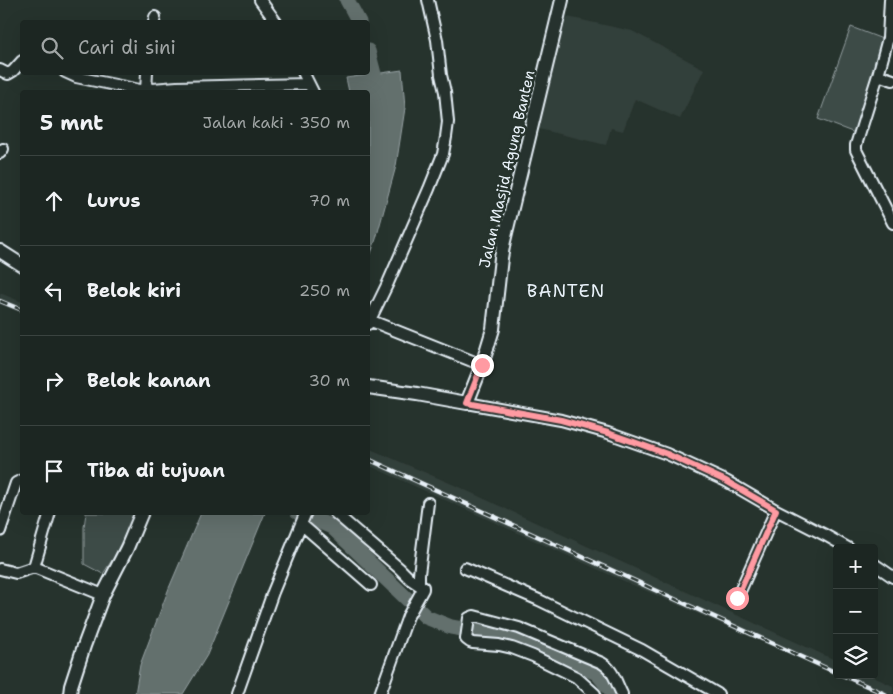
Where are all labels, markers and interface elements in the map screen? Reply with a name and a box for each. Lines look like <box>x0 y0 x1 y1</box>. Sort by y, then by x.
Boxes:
search box <box>20 20 370 75</box>
icon: search <box>38 34 66 62</box>
text: Cari di sini <box>78 35 176 60</box>
street label: Jalan Masjid Agung Banten <box>474 68 540 270</box>
text: 5 mnt <box>40 109 103 137</box>
text: Jalan kaki · 350 m <box>202 112 350 133</box>
icon: ahead <box>40 187 68 215</box>
text: Lurus <box>87 188 141 213</box>
text: 70 m <box>309 190 350 211</box>
icon: left <box>40 277 68 305</box>
text: Belok kiri <box>87 278 181 303</box>
district label: BANTEN <box>527 279 605 303</box>
text: 250 m <box>299 280 350 301</box>
route end <box>471 354 494 377</box>
icon: right <box>40 367 68 395</box>
text: Belok kanan <box>87 368 211 393</box>
text: 30 m <box>309 370 350 391</box>
icon: arrive <box>40 457 68 485</box>
text: Tiba di tujuan <box>87 458 225 483</box>
map controls <box>833 544 878 679</box>
button: + <box>833 544 878 589</box>
route start <box>726 587 749 610</box>
button: − <box>833 589 878 634</box>
button: layers <box>833 634 878 679</box>

